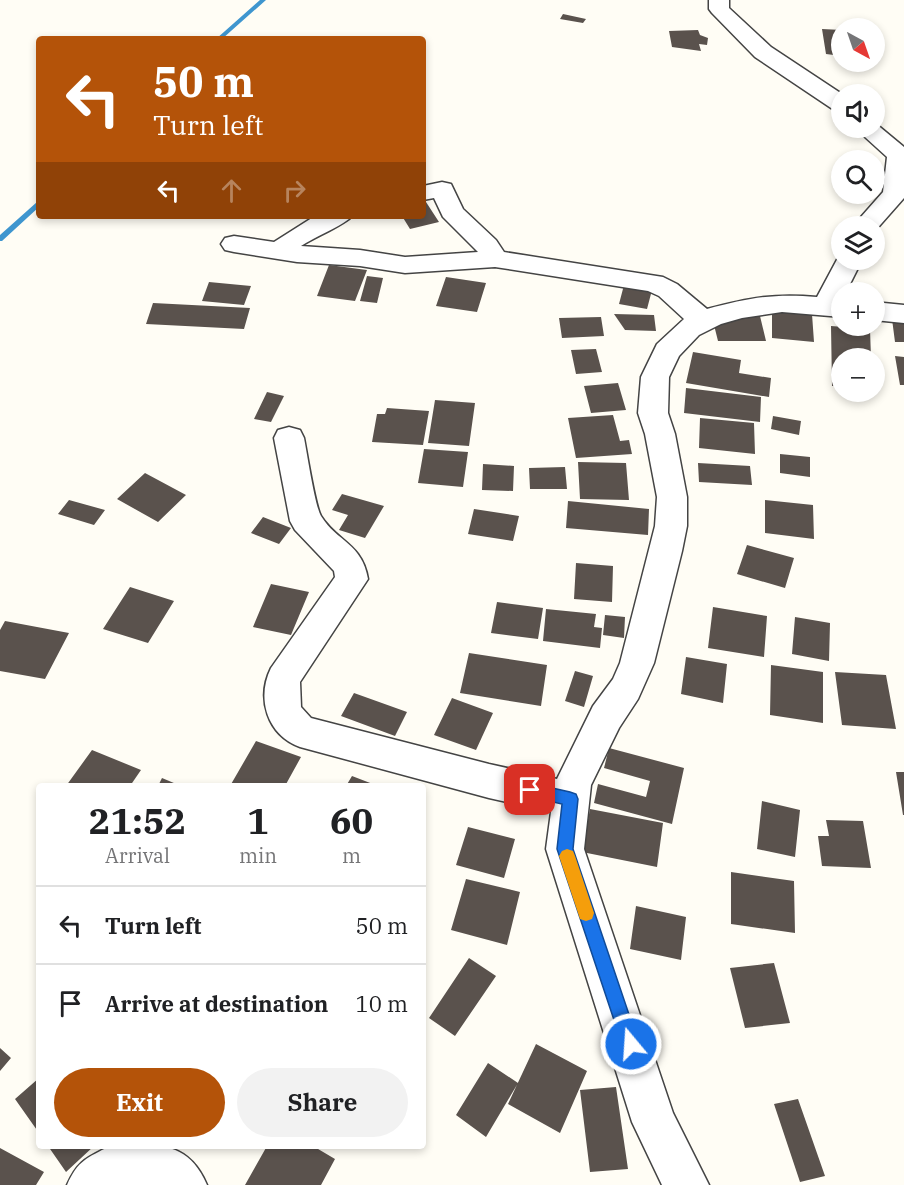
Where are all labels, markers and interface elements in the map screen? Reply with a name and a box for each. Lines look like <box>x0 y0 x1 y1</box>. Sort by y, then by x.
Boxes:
north arrow <box>831 18 885 72</box>
map controls <box>831 18 885 402</box>
text: 50 m <box>153 54 254 109</box>
icon: left <box>54 60 132 138</box>
button: sound <box>831 84 885 138</box>
text: Turn left <box>153 107 264 142</box>
button: search <box>831 150 885 204</box>
icon: left <box>152 174 185 207</box>
icon: ahead <box>215 174 248 207</box>
icon: right <box>278 174 311 207</box>
button: layers <box>831 216 885 270</box>
button: + <box>831 282 885 336</box>
button: − <box>831 348 885 402</box>
pin <box>504 764 555 815</box>
icon: arrive <box>513 773 546 806</box>
text: 21:52 <box>89 797 186 844</box>
text: 1 <box>247 797 269 844</box>
text: 60 <box>330 797 373 844</box>
text: Arrival <box>105 842 170 869</box>
text: min <box>239 842 277 869</box>
text: m <box>342 842 361 869</box>
icon: left <box>54 909 87 942</box>
text: Turn left <box>105 911 201 940</box>
text: 50 m <box>356 911 408 940</box>
icon: arrive <box>54 987 87 1020</box>
text: Arrive at destination <box>105 989 328 1018</box>
text: 10 m <box>356 989 408 1018</box>
position arrow <box>599 1012 663 1076</box>
button: Exit <box>54 1068 225 1137</box>
button: Share <box>237 1068 408 1137</box>

